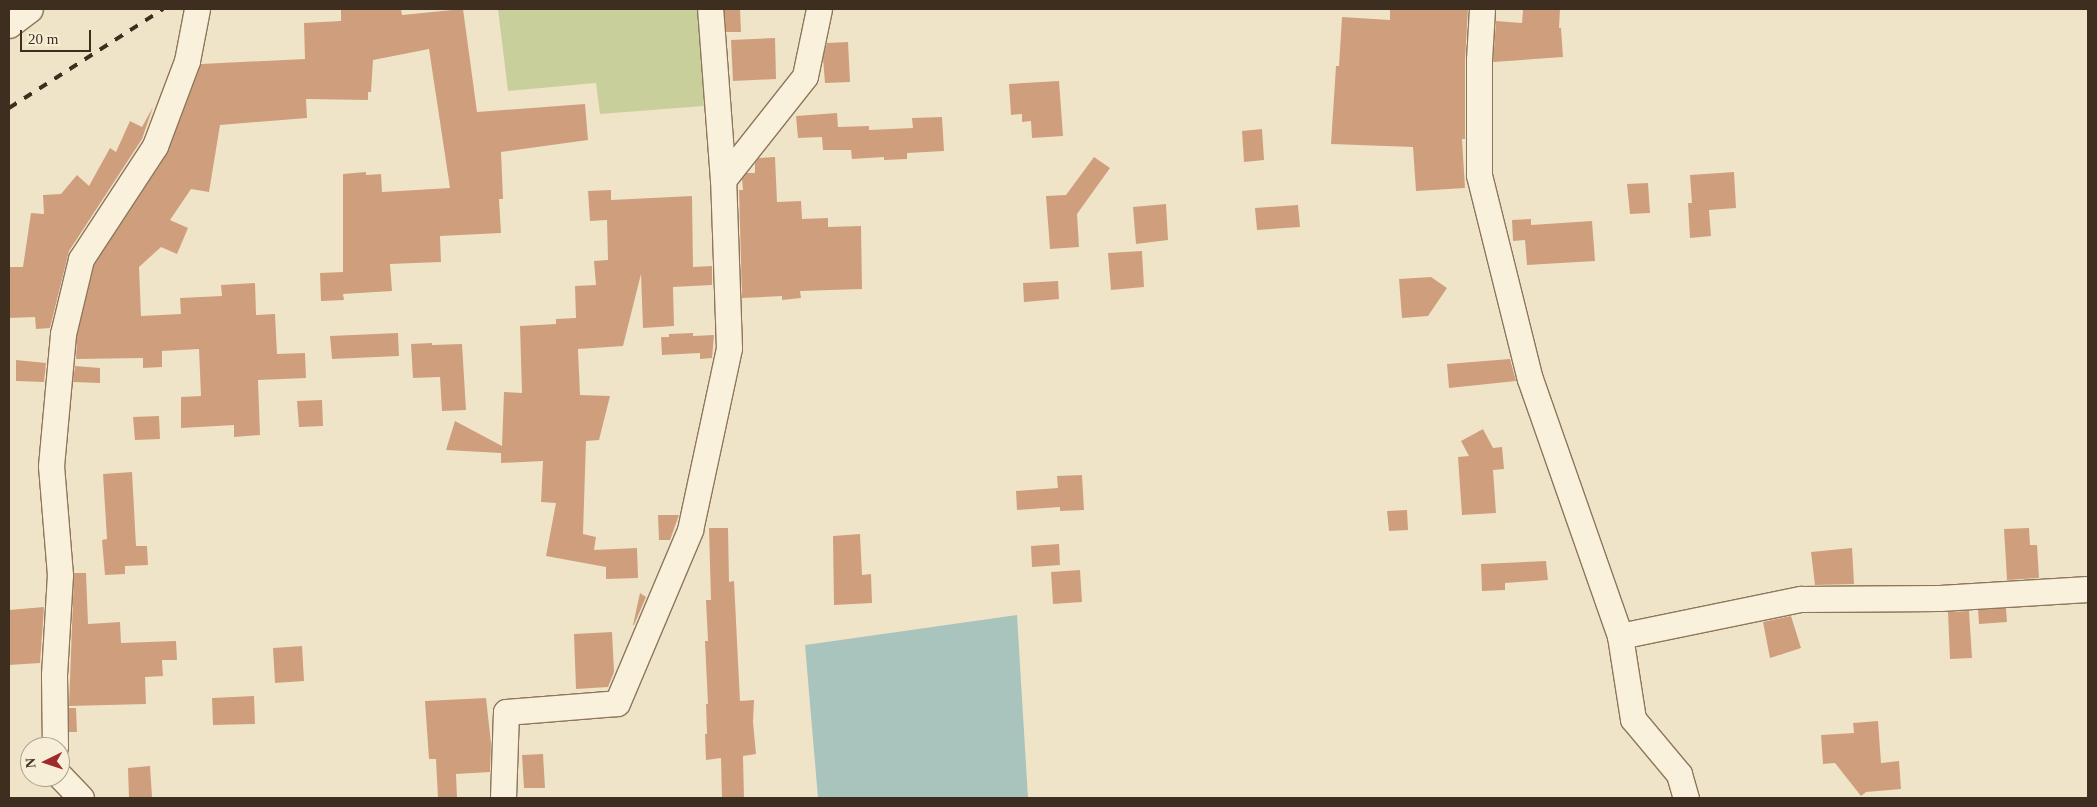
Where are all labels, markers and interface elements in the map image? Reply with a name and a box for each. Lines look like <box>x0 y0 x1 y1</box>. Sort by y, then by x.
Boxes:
scale bar <box>22 20 94 52</box>
text: 20 m <box>28 31 58 47</box>
north arrow <box>20 737 70 787</box>
text: N <box>23 757 38 769</box>

